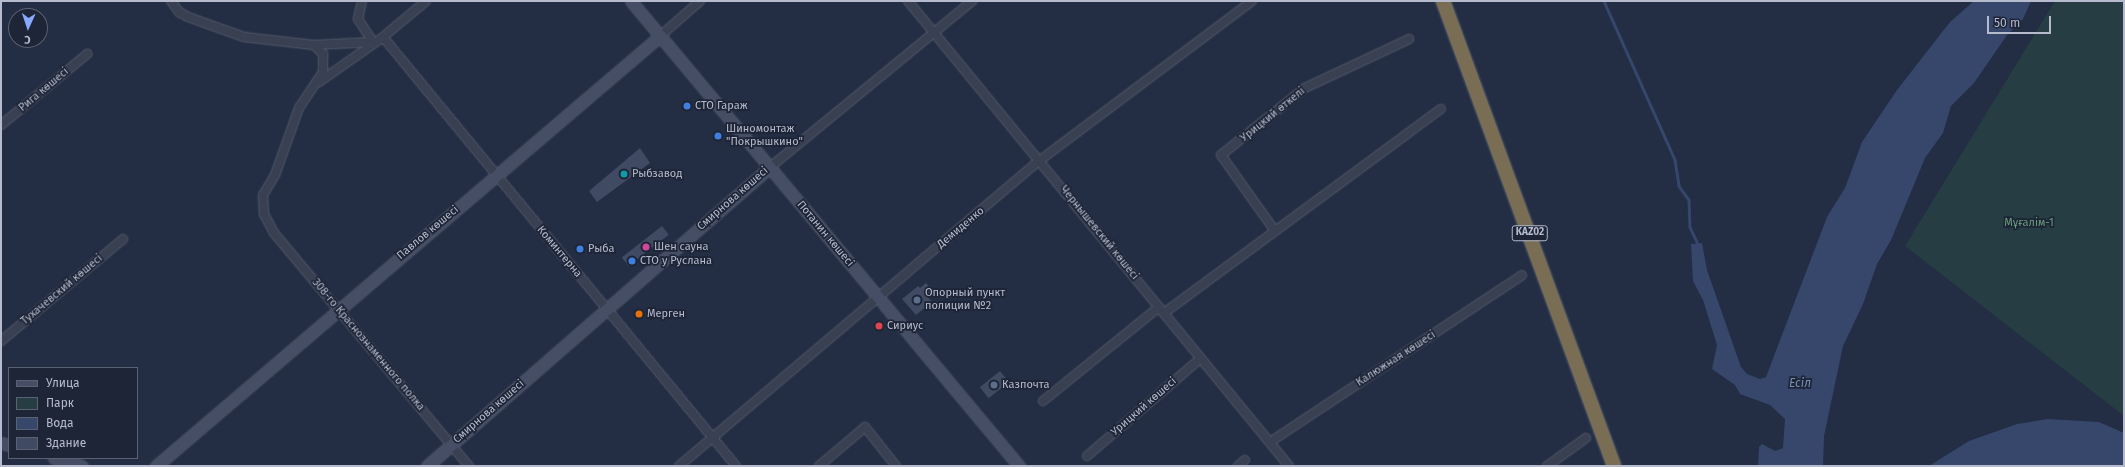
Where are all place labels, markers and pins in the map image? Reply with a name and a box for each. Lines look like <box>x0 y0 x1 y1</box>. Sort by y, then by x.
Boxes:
place label: СТО Гараж <box>695 99 748 113</box>
marker: СТО Гараж <box>682 101 692 111</box>
place label: Шиномонтаж "Покрышкино" <box>726 123 803 149</box>
marker: Шиномонтаж "Покрышкино" <box>713 131 723 141</box>
place label: Рыбзавод <box>632 167 682 181</box>
marker: Рыбзавод <box>619 169 629 179</box>
place label: Шен сауна <box>654 240 708 254</box>
place label: Рыба <box>588 242 614 256</box>
marker: Шен сауна <box>641 242 651 252</box>
marker: Рыба <box>575 244 585 254</box>
place label: СТО у Руслана <box>640 254 712 268</box>
marker: СТО у Руслана <box>627 256 637 266</box>
place label: Опорный пункт полиции №2 <box>925 287 1005 313</box>
marker: Опорный пункт полиции №2 <box>912 295 922 305</box>
place label: Мерген <box>647 307 685 321</box>
marker: Мерген <box>634 309 644 319</box>
place label: Сириус <box>887 319 923 333</box>
marker: Сириус <box>874 321 884 331</box>
place label: Казпочта <box>1002 378 1049 392</box>
marker: Казпочта <box>989 380 999 390</box>

